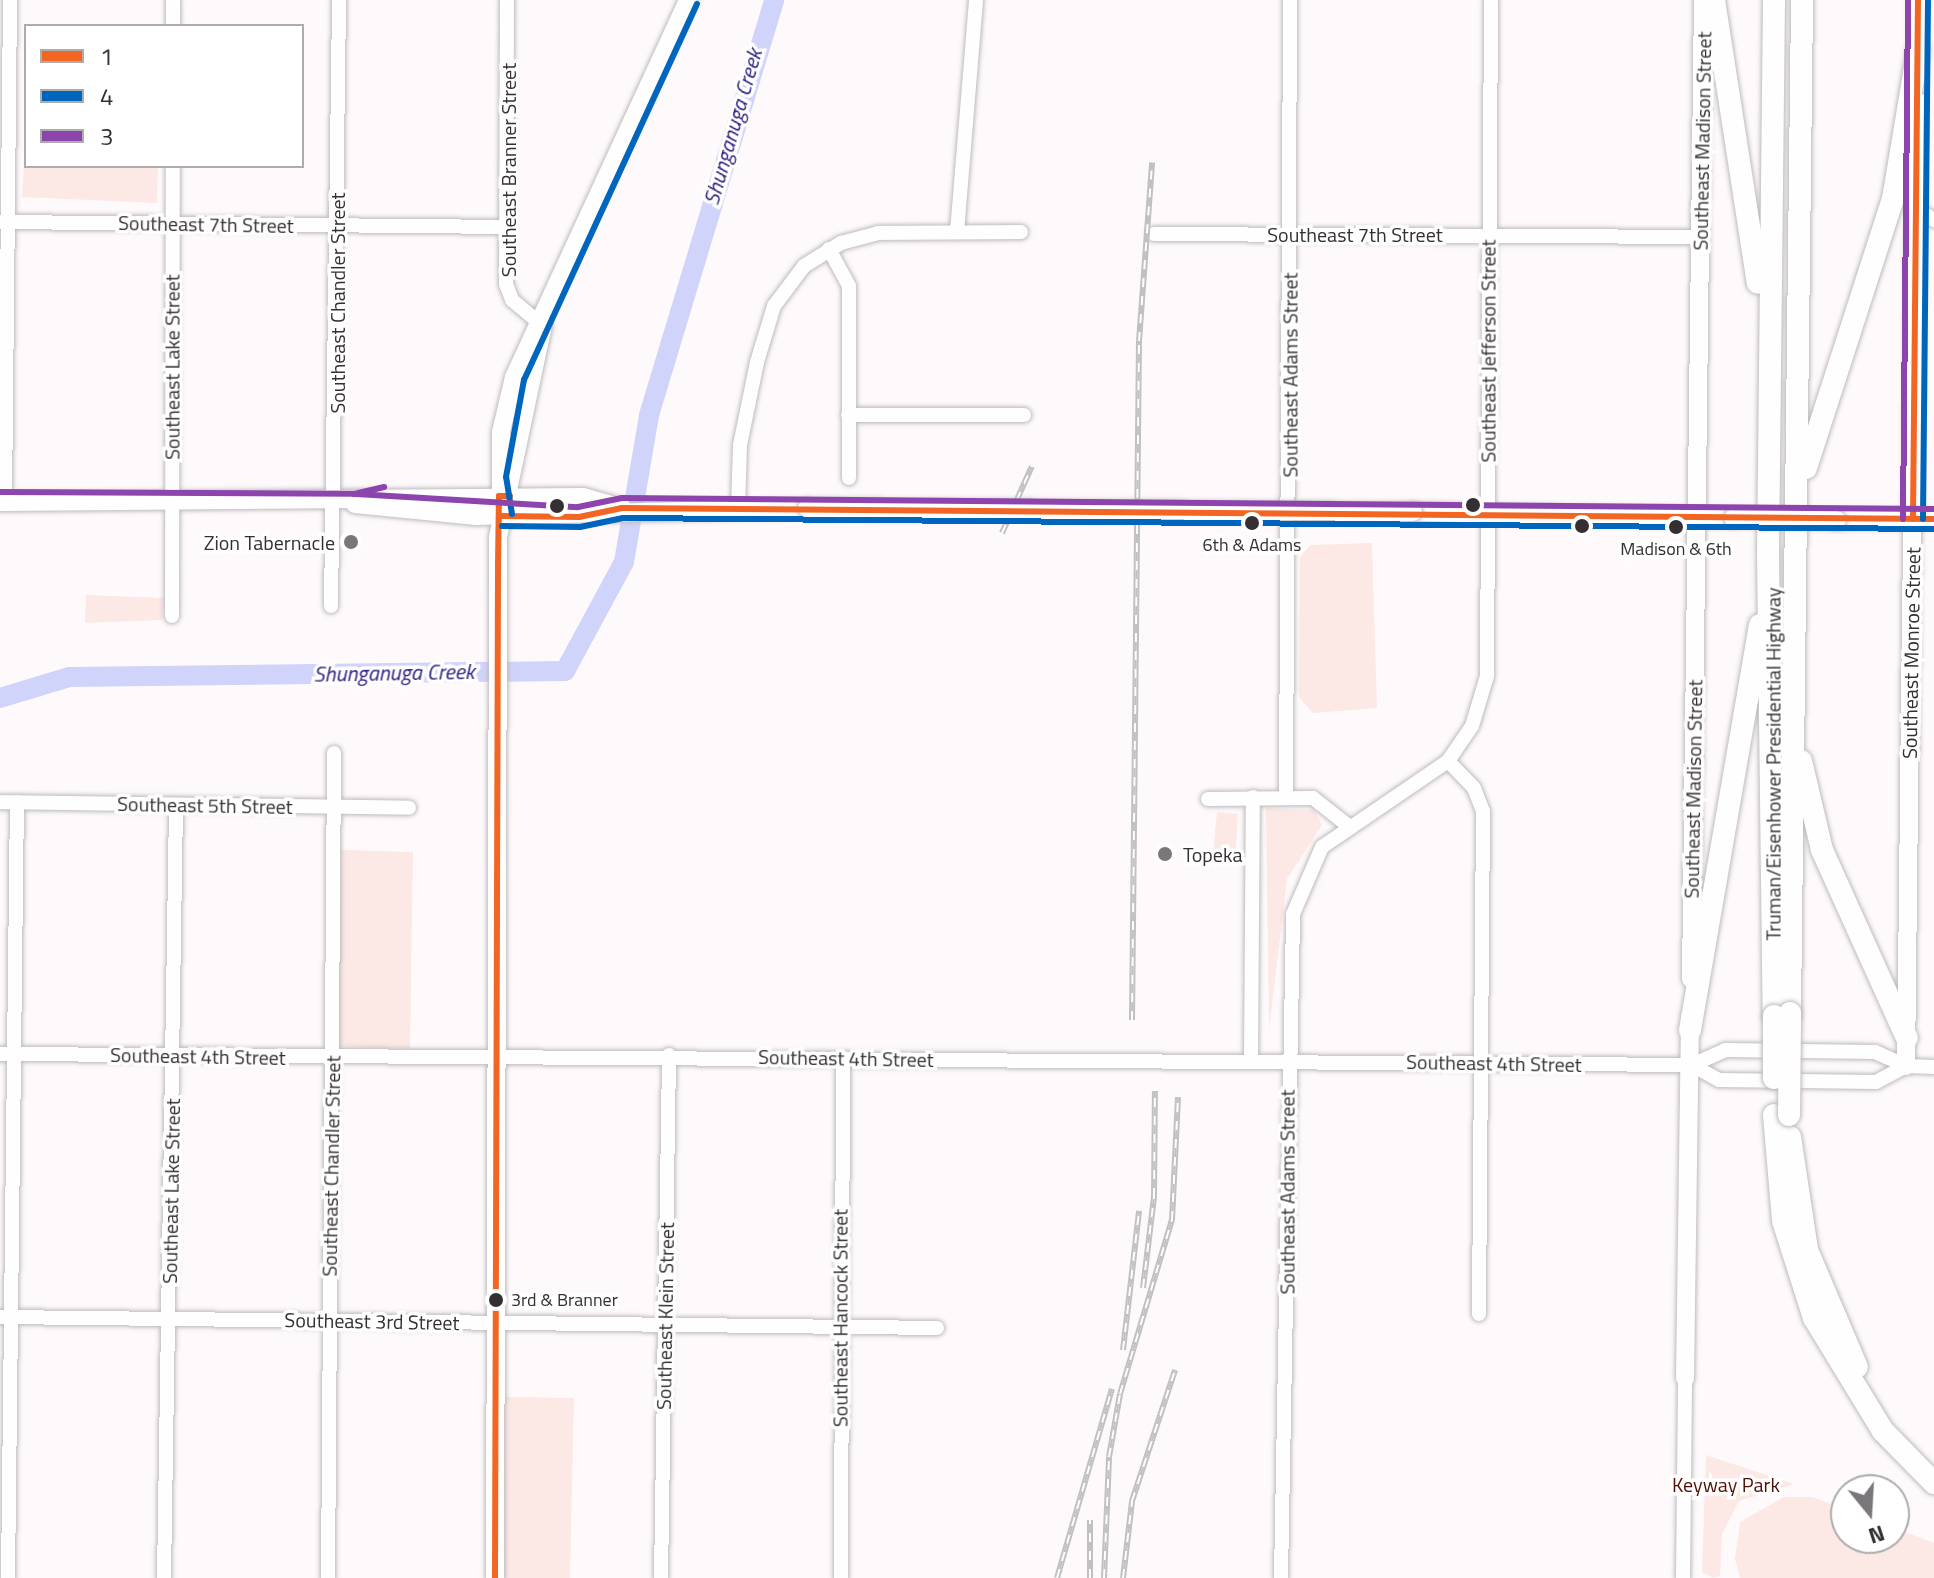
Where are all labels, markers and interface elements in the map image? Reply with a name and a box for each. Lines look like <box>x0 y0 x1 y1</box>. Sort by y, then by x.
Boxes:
legend <box>24 24 304 168</box>
street label: Southeast Madison Street <box>1688 31 1716 251</box>
text: 1 <box>100 38 113 74</box>
water label: Shunganuga Creek <box>698 46 768 208</box>
street label: Southeast Branner Street <box>496 63 520 277</box>
text: 4 <box>100 78 113 114</box>
text: 3 <box>100 118 113 154</box>
street label: Southeast Chandler Street <box>325 192 349 414</box>
street label: Southeast 7th Street <box>118 210 294 238</box>
street label: Southeast 7th Street <box>1267 222 1443 246</box>
street label: Southeast Jefferson Street <box>1476 239 1500 463</box>
street label: Southeast Adams Street <box>1278 273 1302 477</box>
street label: Southeast Lake Street <box>160 274 184 460</box>
unlabelled marker <box>1465 497 1481 513</box>
unlabelled marker <box>549 498 565 514</box>
marker: 6th & Adams <box>1244 515 1260 531</box>
unlabelled marker <box>1574 518 1590 534</box>
marker: Madison & 6th <box>1668 519 1684 535</box>
place label: Zion Tabernacle <box>204 530 335 554</box>
marker: Zion Tabernacle <box>342 533 360 551</box>
place label: 6th & Adams <box>1203 534 1301 556</box>
place label: Madison & 6th <box>1620 538 1732 560</box>
street label: Southeast Monroe Street <box>1897 547 1925 759</box>
street label: Truman/Eisenhower Presidential Highway <box>1761 587 1785 941</box>
water label: Shunganuga Creek <box>313 658 475 688</box>
street label: Southeast Madison Street <box>1679 679 1707 899</box>
street label: Southeast 5th Street <box>117 791 293 819</box>
place label: Topeka <box>1183 842 1242 866</box>
marker: Topeka <box>1154 843 1176 865</box>
street label: Southeast 4th Street <box>110 1042 286 1070</box>
street label: Southeast 4th Street <box>758 1044 934 1072</box>
street label: Southeast 4th Street <box>1406 1049 1582 1077</box>
street label: Southeast Chandler Street <box>317 1055 345 1277</box>
street label: Southeast Adams Street <box>1275 1090 1299 1294</box>
street label: Southeast Lake Street <box>157 1098 185 1284</box>
street label: Southeast Hancock Street <box>828 1209 852 1427</box>
street label: Southeast Klein Street <box>651 1222 679 1410</box>
place label: 3rd & Branner <box>511 1289 618 1311</box>
marker: 3rd & Branner <box>488 1292 504 1308</box>
street label: Southeast 3rd Street <box>284 1307 460 1335</box>
park label: Keyway Park <box>1672 1472 1780 1496</box>
north arrow <box>1830 1474 1910 1554</box>
text: N <box>1864 1516 1889 1553</box>

